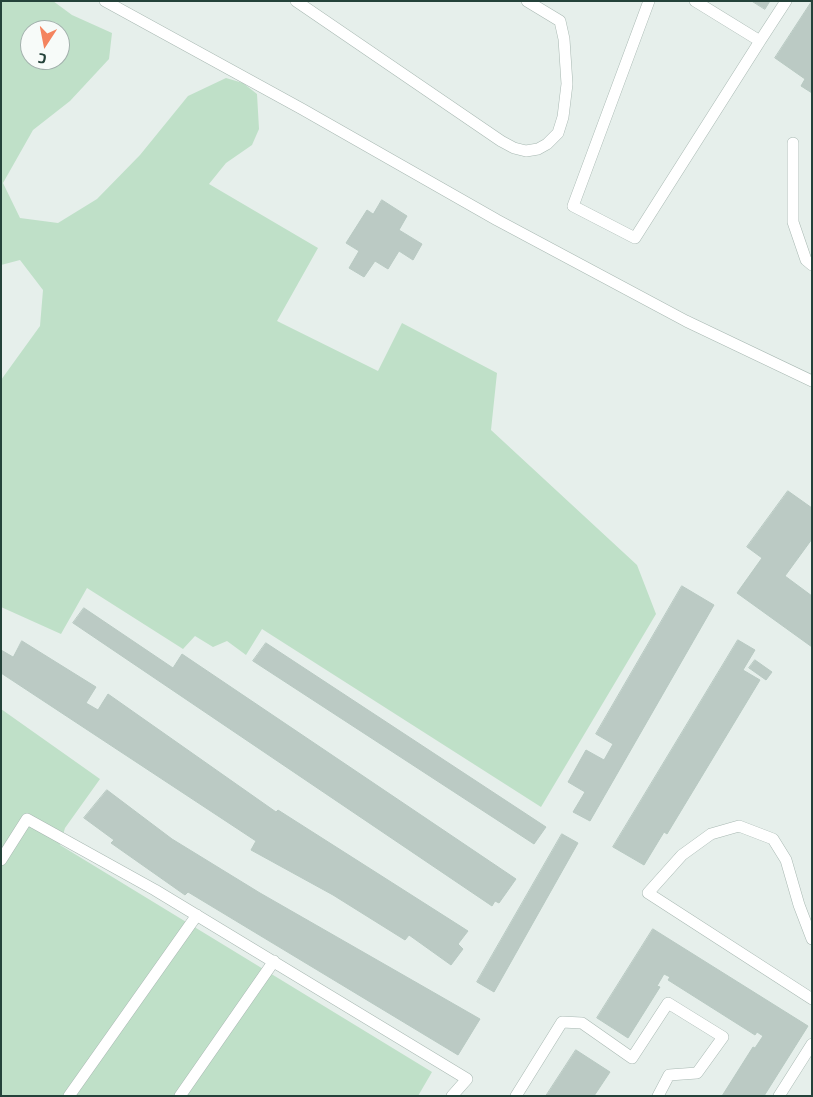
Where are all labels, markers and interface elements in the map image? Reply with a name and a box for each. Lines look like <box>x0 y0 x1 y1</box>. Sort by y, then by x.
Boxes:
north arrow <box>20 20 70 70</box>
text: С <box>37 50 48 68</box>

